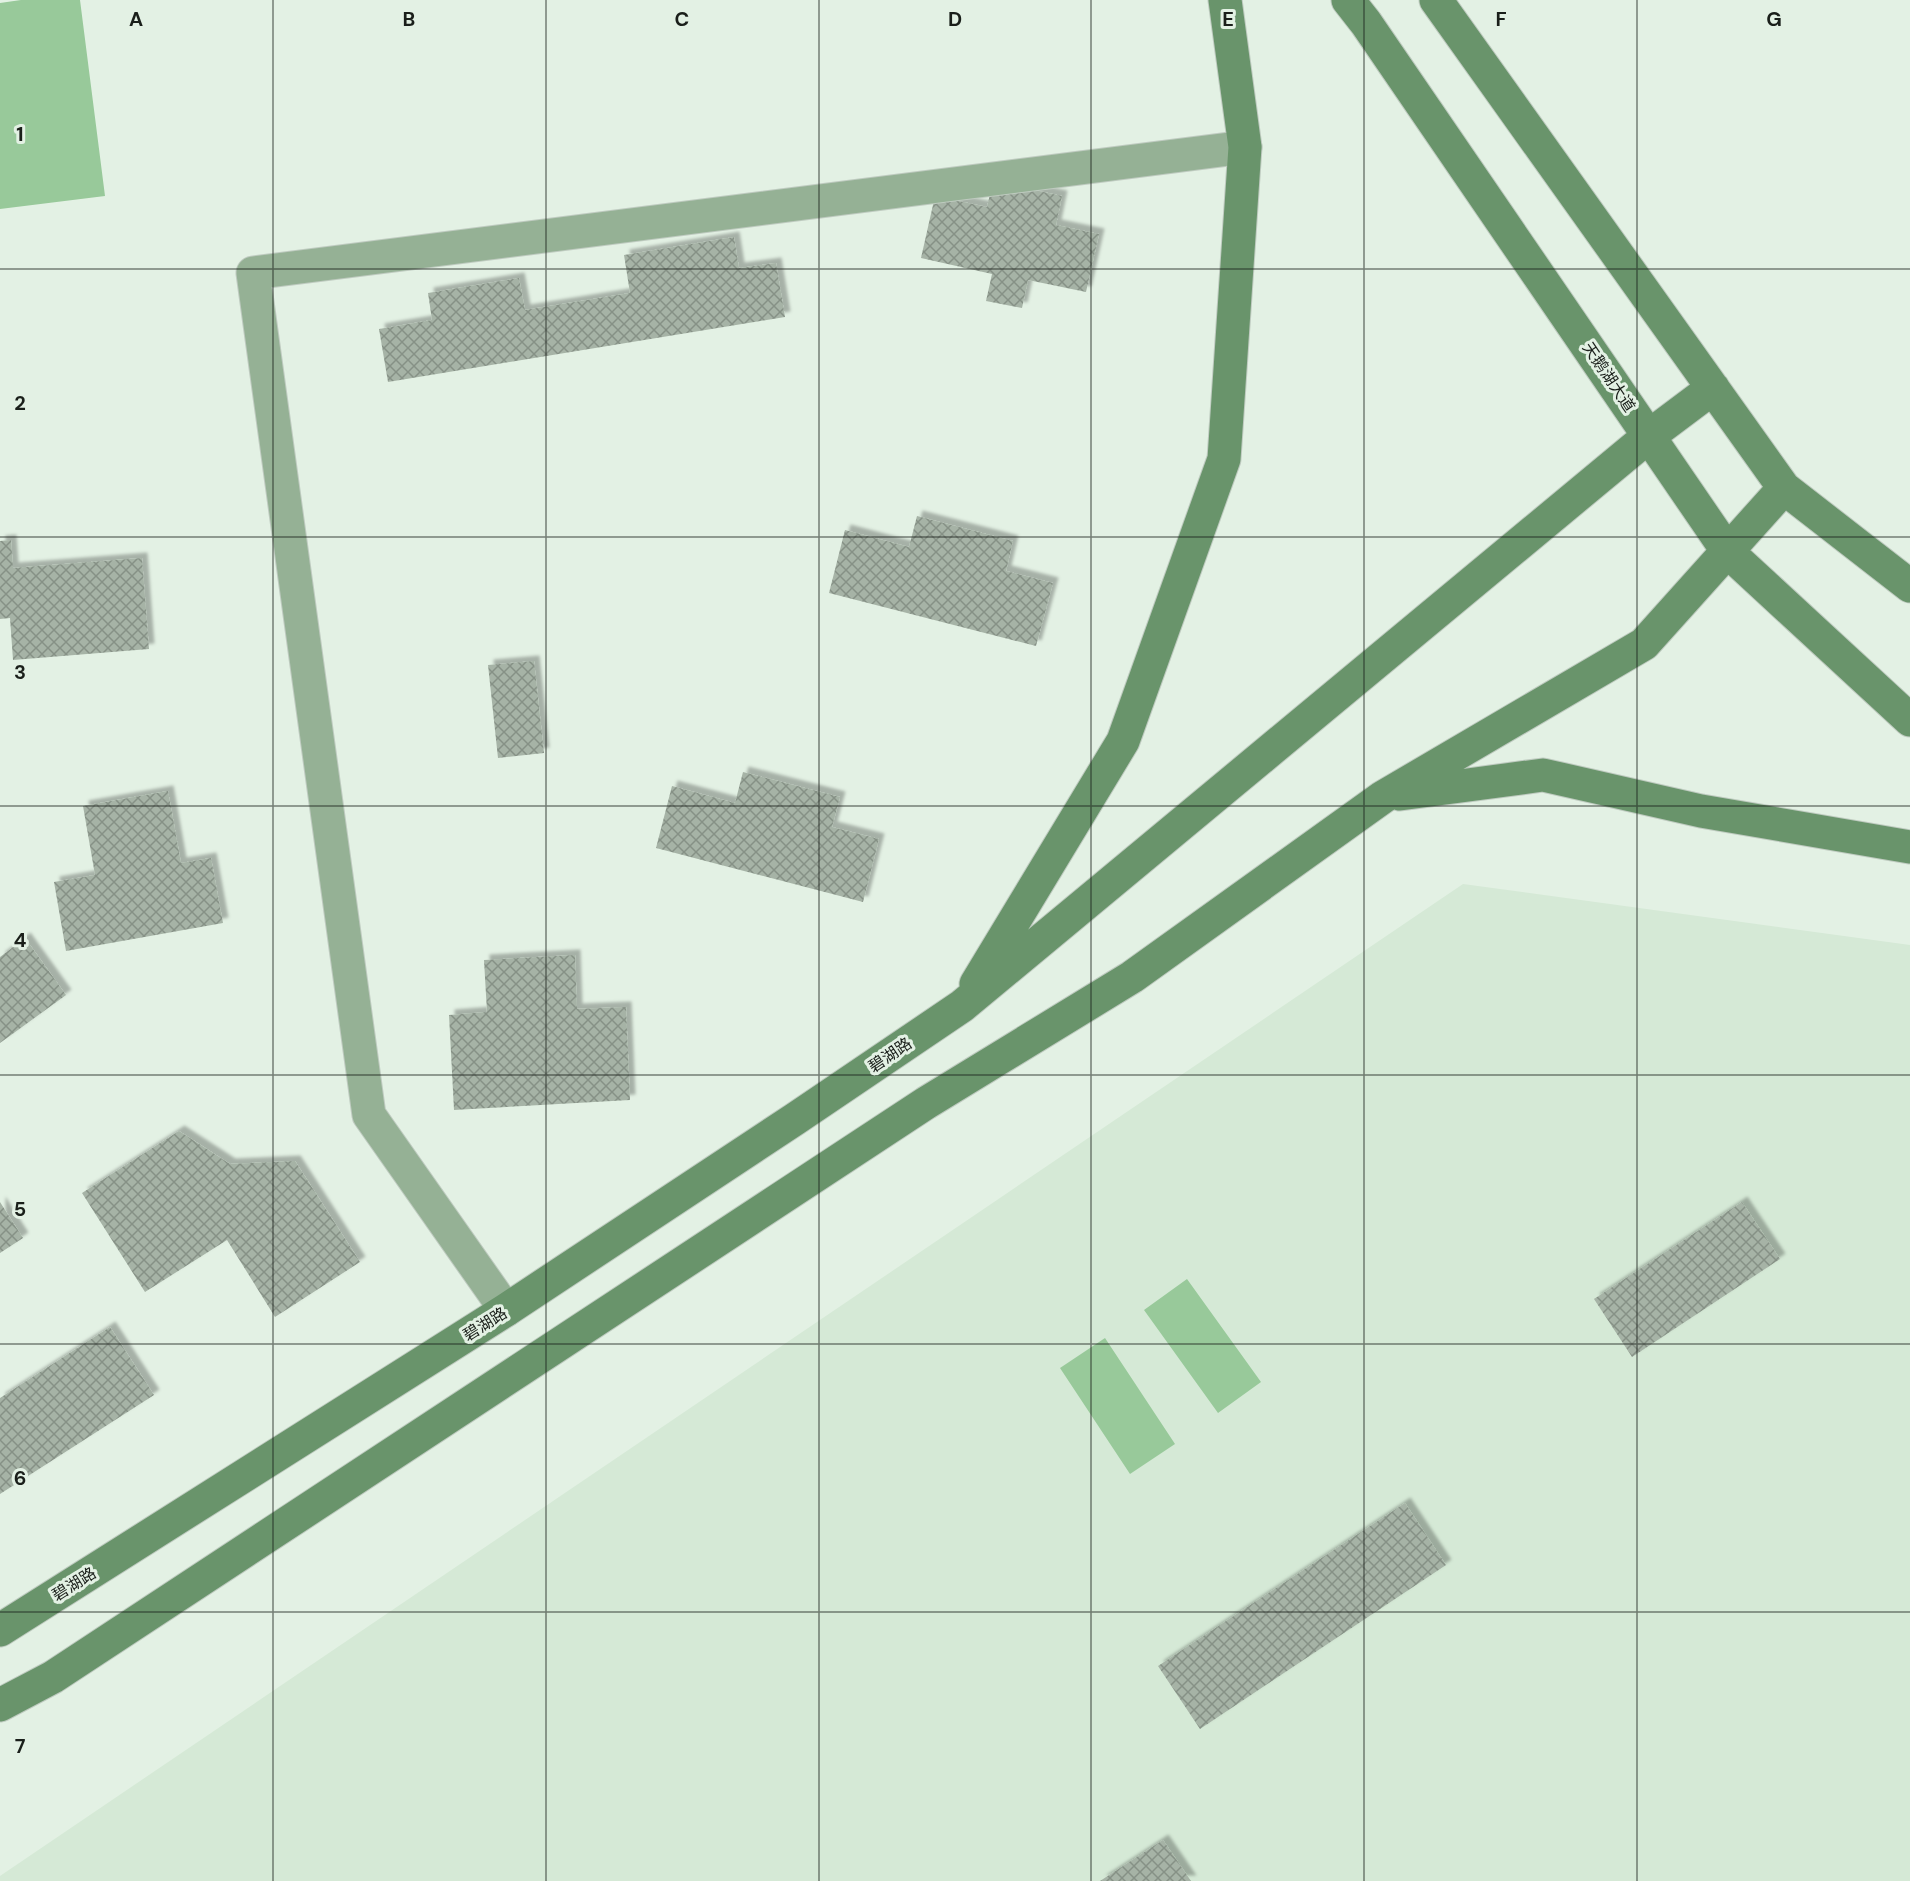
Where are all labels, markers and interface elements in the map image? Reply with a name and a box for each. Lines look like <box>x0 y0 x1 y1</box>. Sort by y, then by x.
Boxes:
text: A <box>129 6 143 32</box>
text: B <box>403 6 415 32</box>
text: C <box>675 6 689 32</box>
text: D <box>948 6 962 32</box>
text: E <box>1222 6 1234 32</box>
text: F <box>1495 6 1507 32</box>
text: G <box>1766 6 1782 32</box>
text: 1 <box>16 121 24 147</box>
street label: 天鹅湖大道 <box>1578 338 1640 416</box>
text: 2 <box>14 390 26 416</box>
text: 3 <box>14 659 26 685</box>
text: 4 <box>14 927 27 953</box>
street label: 碧湖路 <box>864 1033 916 1077</box>
text: 5 <box>14 1196 26 1222</box>
street label: 碧湖路 <box>459 1302 511 1346</box>
text: 6 <box>14 1465 26 1491</box>
street label: 碧湖路 <box>48 1562 100 1606</box>
text: 7 <box>15 1733 26 1759</box>

